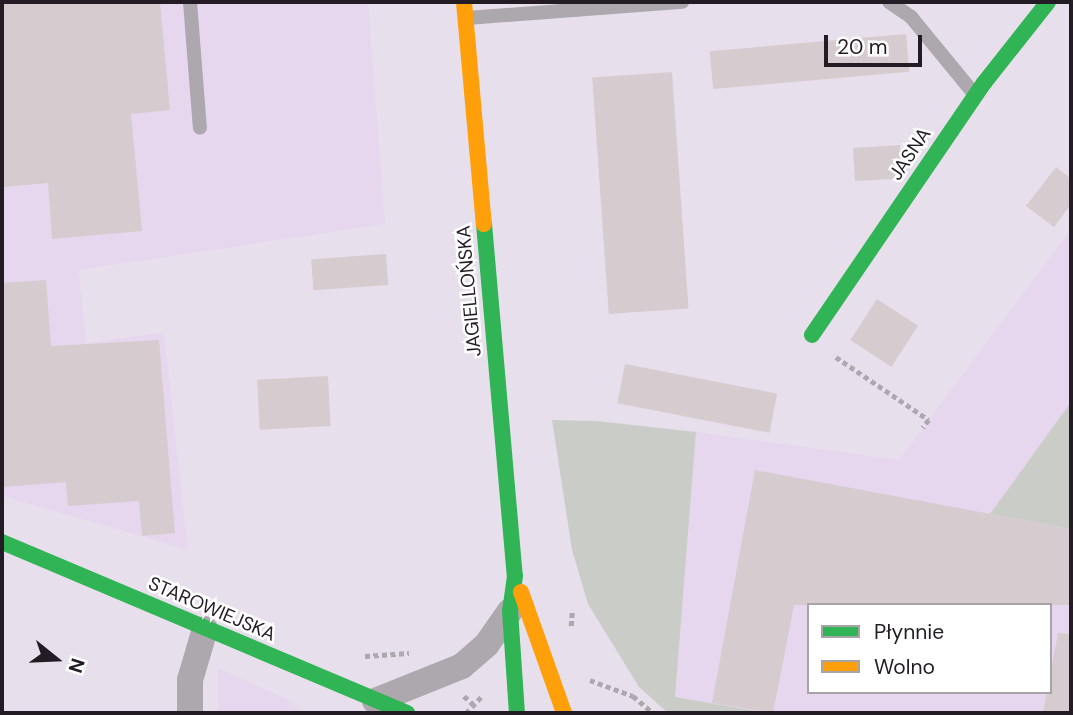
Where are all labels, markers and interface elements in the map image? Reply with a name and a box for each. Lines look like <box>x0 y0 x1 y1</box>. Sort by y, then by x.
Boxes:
scale bar <box>828 21 926 65</box>
text: 20 m <box>837 33 888 61</box>
street label: JASNA <box>884 123 936 185</box>
street label: JAGIELLOŃSKA <box>452 224 486 358</box>
street label: STAROWIEJSKA <box>145 572 279 646</box>
legend <box>807 603 1052 694</box>
text: Płynnie <box>874 618 944 646</box>
north arrow <box>21 624 91 694</box>
text: Wolno <box>874 653 935 681</box>
text: N <box>62 655 90 676</box>

